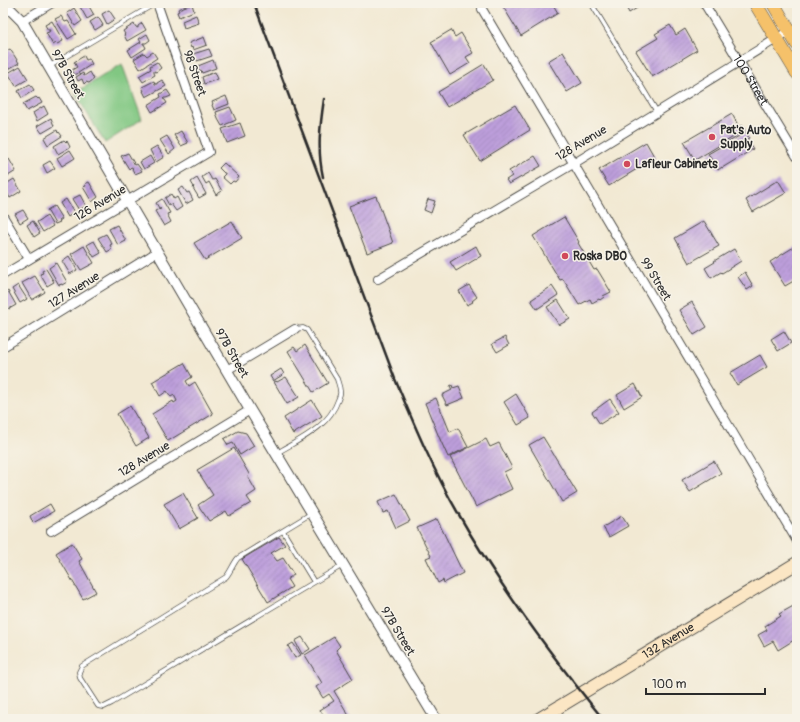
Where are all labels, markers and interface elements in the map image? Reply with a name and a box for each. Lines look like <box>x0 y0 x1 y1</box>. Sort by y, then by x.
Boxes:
street label: 97B Street <box>47 47 88 102</box>
street label: 98 Street <box>180 48 209 98</box>
street label: 100 Street <box>729 52 771 108</box>
street label: 128 Avenue <box>553 122 610 165</box>
place label: Pat's Auto Supply <box>720 123 772 152</box>
marker: Pat's Auto Supply <box>707 132 717 142</box>
place label: Lafleur Cabinets <box>635 157 718 172</box>
marker: Lafleur Cabinets <box>622 159 632 169</box>
street label: 126 Avenue <box>72 182 129 225</box>
place label: Roska DBO <box>573 249 627 264</box>
marker: Roska DBO <box>560 251 570 261</box>
street label: 99 Street <box>637 255 674 304</box>
street label: 127 Avenue <box>46 269 103 312</box>
street label: 97B Street <box>211 326 252 381</box>
street label: 128 Avenue <box>116 438 173 481</box>
street label: 97B Street <box>377 604 418 659</box>
street label: 132 Avenue <box>640 620 697 663</box>
scale bar <box>646 670 765 696</box>
text: 100 m <box>652 677 687 692</box>

